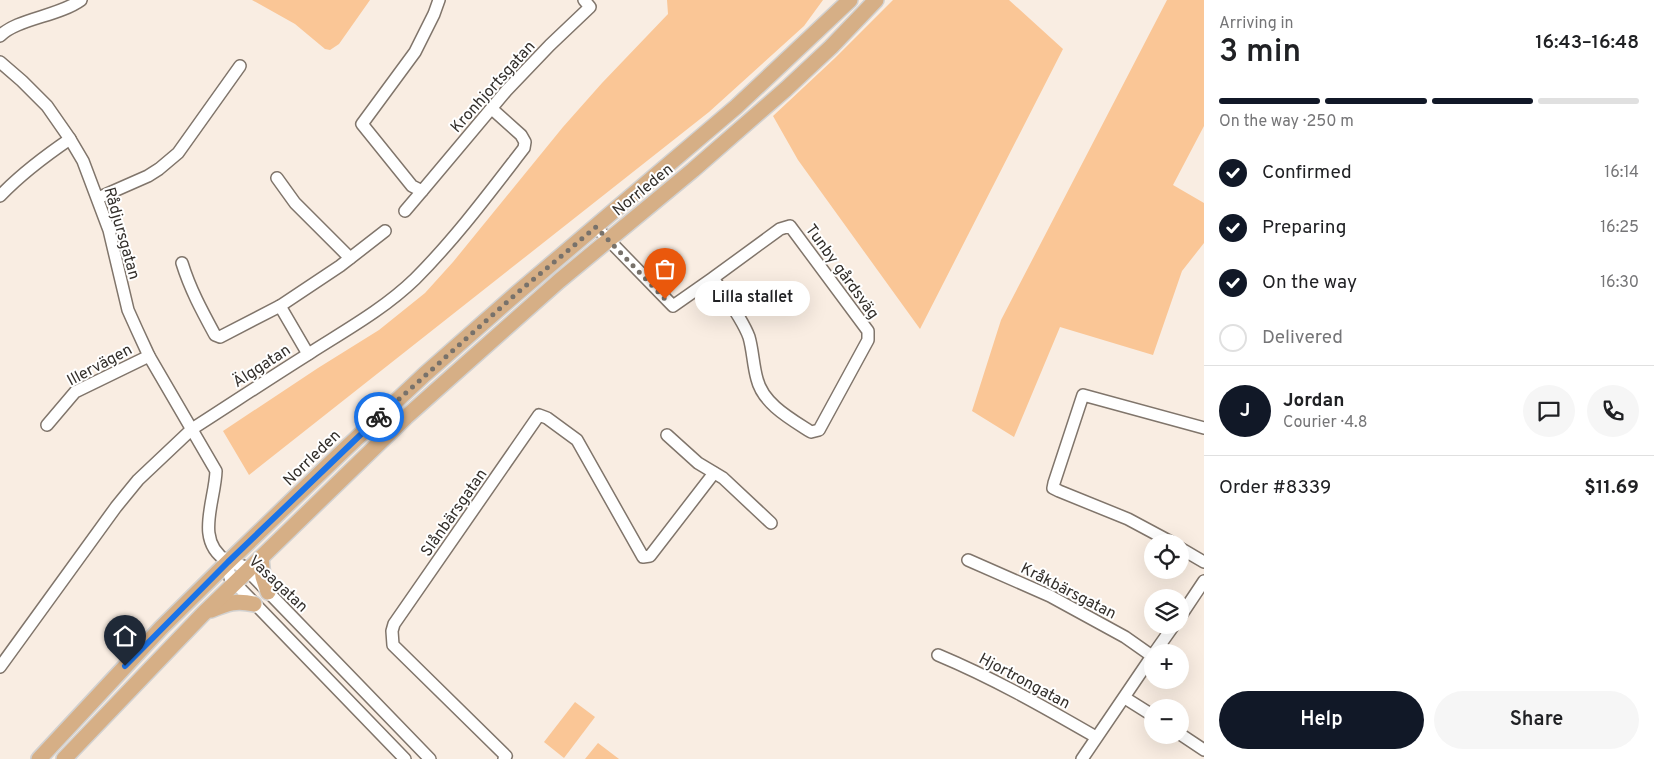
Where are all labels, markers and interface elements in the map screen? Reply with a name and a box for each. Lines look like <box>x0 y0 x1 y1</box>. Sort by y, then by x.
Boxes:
text: Arriving in <box>1219 14 1294 34</box>
text: 16:43–16:48 <box>1535 31 1639 55</box>
text: 3 min <box>1219 33 1301 73</box>
street label: Kronhjortsgatan <box>447 37 540 138</box>
text: On the way · 250 m <box>1219 112 1354 132</box>
icon: check <box>1219 159 1247 187</box>
street label: Norrleden <box>609 160 678 221</box>
text: Confirmed <box>1262 161 1352 185</box>
text: 16:14 <box>1604 163 1639 183</box>
street label: Rådjursgatan <box>98 185 144 282</box>
icon: check <box>1219 214 1247 242</box>
text: Preparing <box>1262 216 1346 240</box>
text: 16:25 <box>1600 218 1639 238</box>
street label: Tunby gårdsväg <box>800 221 883 324</box>
pin <box>644 248 686 299</box>
icon: bag <box>651 255 679 283</box>
icon: check <box>1219 269 1247 297</box>
text: On the way <box>1262 271 1357 295</box>
text: 16:30 <box>1600 273 1639 293</box>
callout: Lilla stallet <box>695 282 810 316</box>
text: Lilla stallet <box>712 288 793 308</box>
text: Delivered <box>1262 326 1343 350</box>
street label: Illervägen <box>64 340 136 391</box>
street label: Älggatan <box>229 340 295 393</box>
button: chat <box>1523 385 1575 437</box>
button: phone <box>1587 385 1639 437</box>
text: Jordan <box>1283 389 1345 413</box>
courier <box>354 392 404 442</box>
text: J <box>1240 399 1250 423</box>
icon: bike <box>365 403 393 431</box>
text: Courier · 4.8 <box>1283 413 1367 433</box>
street label: Norrleden <box>279 426 345 491</box>
street label: Slånbärsgatan <box>417 465 492 561</box>
text: Order #8339 <box>1219 476 1331 500</box>
text: $11.69 <box>1584 476 1639 500</box>
map controls <box>1144 534 1189 744</box>
button: locate <box>1144 534 1189 579</box>
street label: Vasagatan <box>244 552 312 617</box>
street label: Kråkbärsgatan <box>1017 559 1119 625</box>
button: layers <box>1144 589 1189 634</box>
pin <box>104 615 146 666</box>
icon: home <box>111 622 139 650</box>
button: + <box>1144 644 1189 689</box>
street label: Hjortrongatan <box>975 649 1073 714</box>
button: Help <box>1219 691 1424 749</box>
button: Share <box>1434 691 1639 749</box>
button: − <box>1144 699 1189 744</box>

